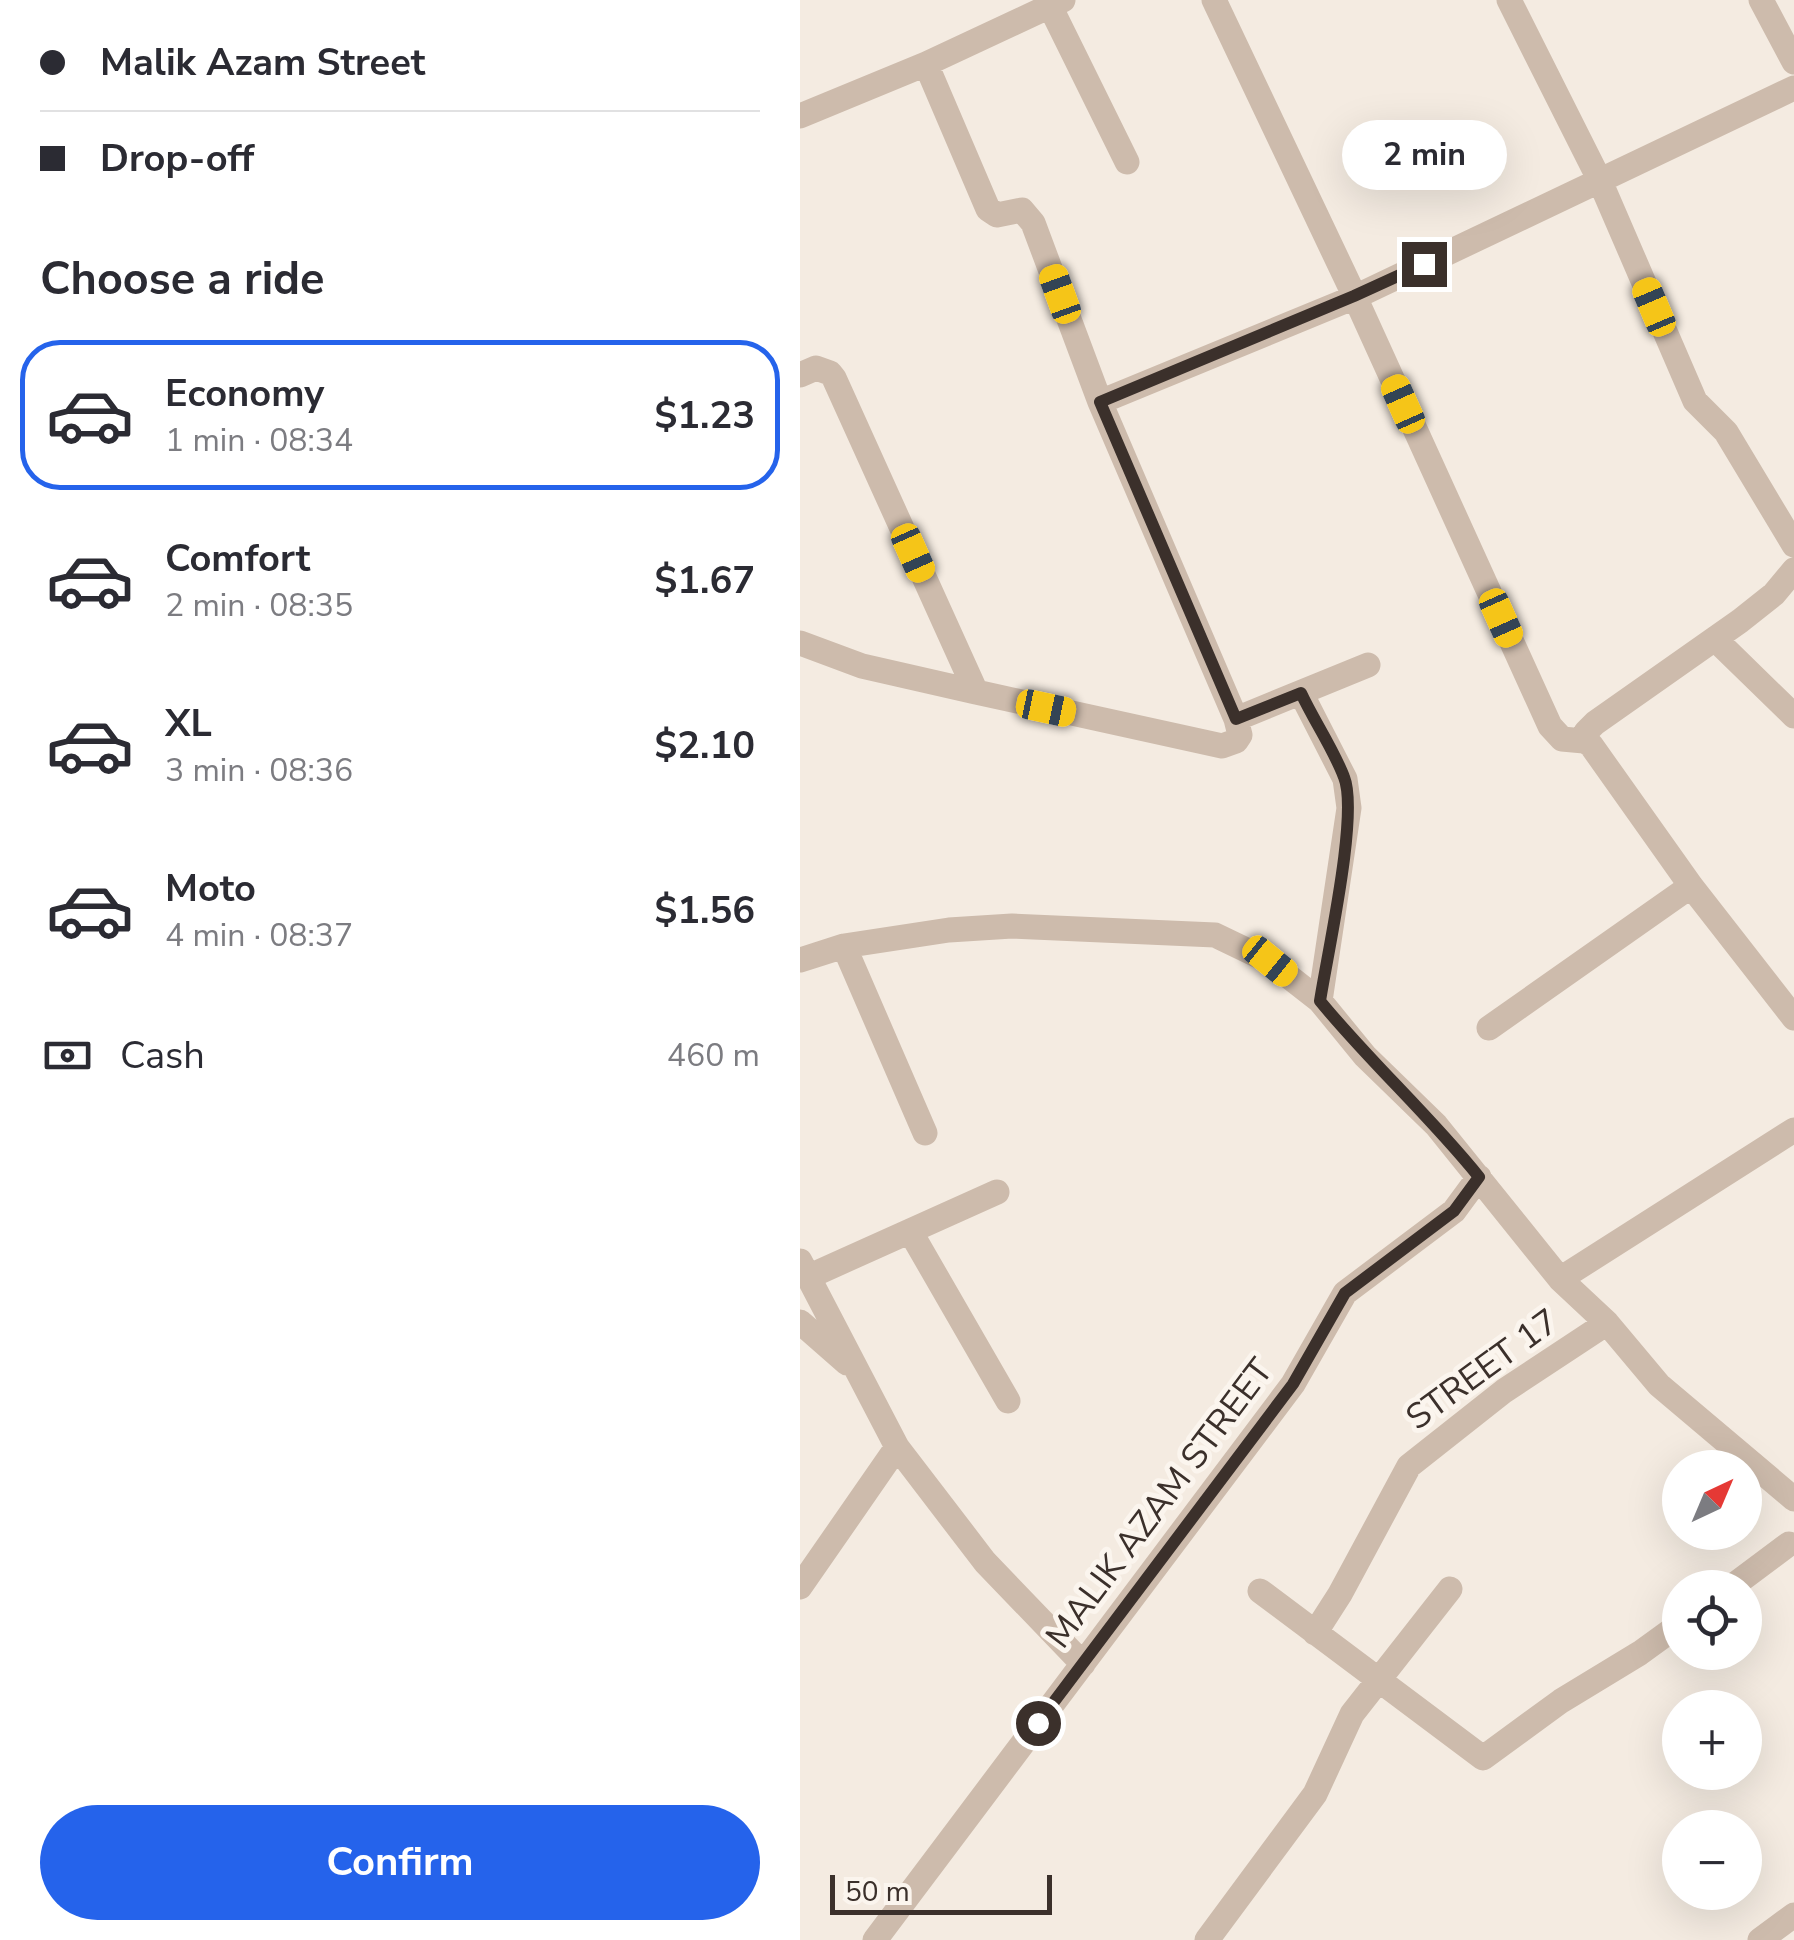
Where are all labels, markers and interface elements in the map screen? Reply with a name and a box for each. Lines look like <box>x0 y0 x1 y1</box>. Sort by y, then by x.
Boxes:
text: Malik Azam Street <box>100 37 425 88</box>
callout: 2 min <box>1342 119 1506 189</box>
text: Drop-off <box>100 133 254 184</box>
text: 2 min <box>1383 133 1466 176</box>
route end <box>1402 242 1447 287</box>
text: Choose a ride <box>40 249 325 310</box>
car <box>1036 261 1084 327</box>
car <box>1628 274 1680 340</box>
text: Economy <box>165 368 324 419</box>
icon: car <box>45 370 135 460</box>
car <box>1377 370 1429 438</box>
text: $1.23 <box>654 390 755 441</box>
text: 1 min · 08:34 <box>165 419 353 462</box>
car <box>887 519 939 587</box>
text: Comfort <box>165 533 310 584</box>
icon: car <box>45 535 135 625</box>
text: $1.67 <box>654 555 755 606</box>
text: 2 min · 08:35 <box>165 584 353 627</box>
car <box>1475 584 1527 652</box>
car <box>1014 687 1078 729</box>
text: XL <box>165 698 212 749</box>
icon: car <box>45 700 135 790</box>
text: $2.10 <box>654 720 755 771</box>
text: 3 min · 08:36 <box>165 749 353 792</box>
text: Moto <box>165 863 256 914</box>
icon: car <box>45 865 135 955</box>
text: $1.56 <box>654 885 755 936</box>
text: 4 min · 08:37 <box>165 914 353 957</box>
car <box>1237 930 1303 992</box>
icon: cash <box>40 1028 95 1083</box>
text: Cash <box>120 1030 205 1081</box>
text: 460 m <box>667 1034 760 1077</box>
street label: STREET 17 <box>1397 1298 1568 1441</box>
street label: MALIK AZAM STREET <box>1035 1349 1284 1658</box>
north arrow <box>1662 1450 1762 1550</box>
map controls <box>1662 1450 1762 1910</box>
button: locate <box>1662 1570 1762 1670</box>
button: + <box>1662 1690 1762 1790</box>
route start <box>1016 1701 1061 1746</box>
button: Confirm <box>40 1805 760 1920</box>
button: − <box>1662 1810 1762 1910</box>
scale bar <box>830 1870 1052 1914</box>
text: 50 m <box>845 1873 910 1911</box>

